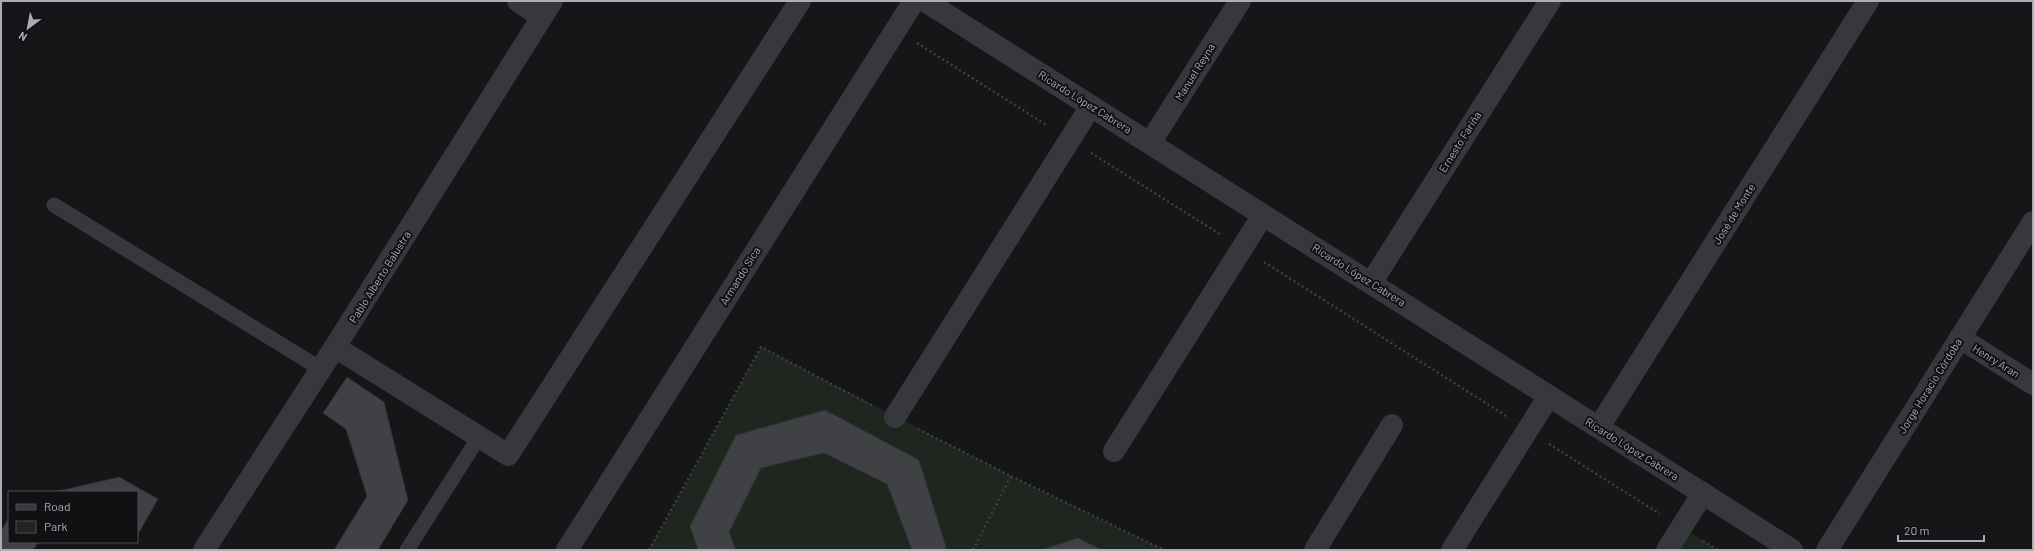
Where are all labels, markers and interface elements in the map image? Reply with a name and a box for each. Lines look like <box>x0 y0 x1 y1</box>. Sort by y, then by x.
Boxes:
north arrow <box>8 8 48 48</box>
text: N <box>16 29 29 44</box>
street label: Manuel Reyna <box>1172 41 1217 103</box>
street label: Ricardo López Cabrera <box>1036 68 1134 136</box>
street label: Ernesto Fariña <box>1436 109 1483 175</box>
street label: José de Monte <box>1710 181 1758 247</box>
street label: Pablo Alberto Balustra <box>346 228 413 325</box>
street label: Ricardo López Cabrera <box>1310 241 1408 309</box>
street label: Armando Sica <box>717 244 763 307</box>
street label: Jorge Horacio Córdoba <box>1895 336 1964 436</box>
street label: Henry Aran <box>1970 341 2022 380</box>
street label: Ricardo López Cabrera <box>1583 415 1681 483</box>
legend <box>8 491 138 543</box>
text: Road <box>44 499 71 513</box>
scale bar <box>1898 517 1984 543</box>
text: Park <box>44 519 68 533</box>
text: 20 m <box>1904 523 1930 537</box>

